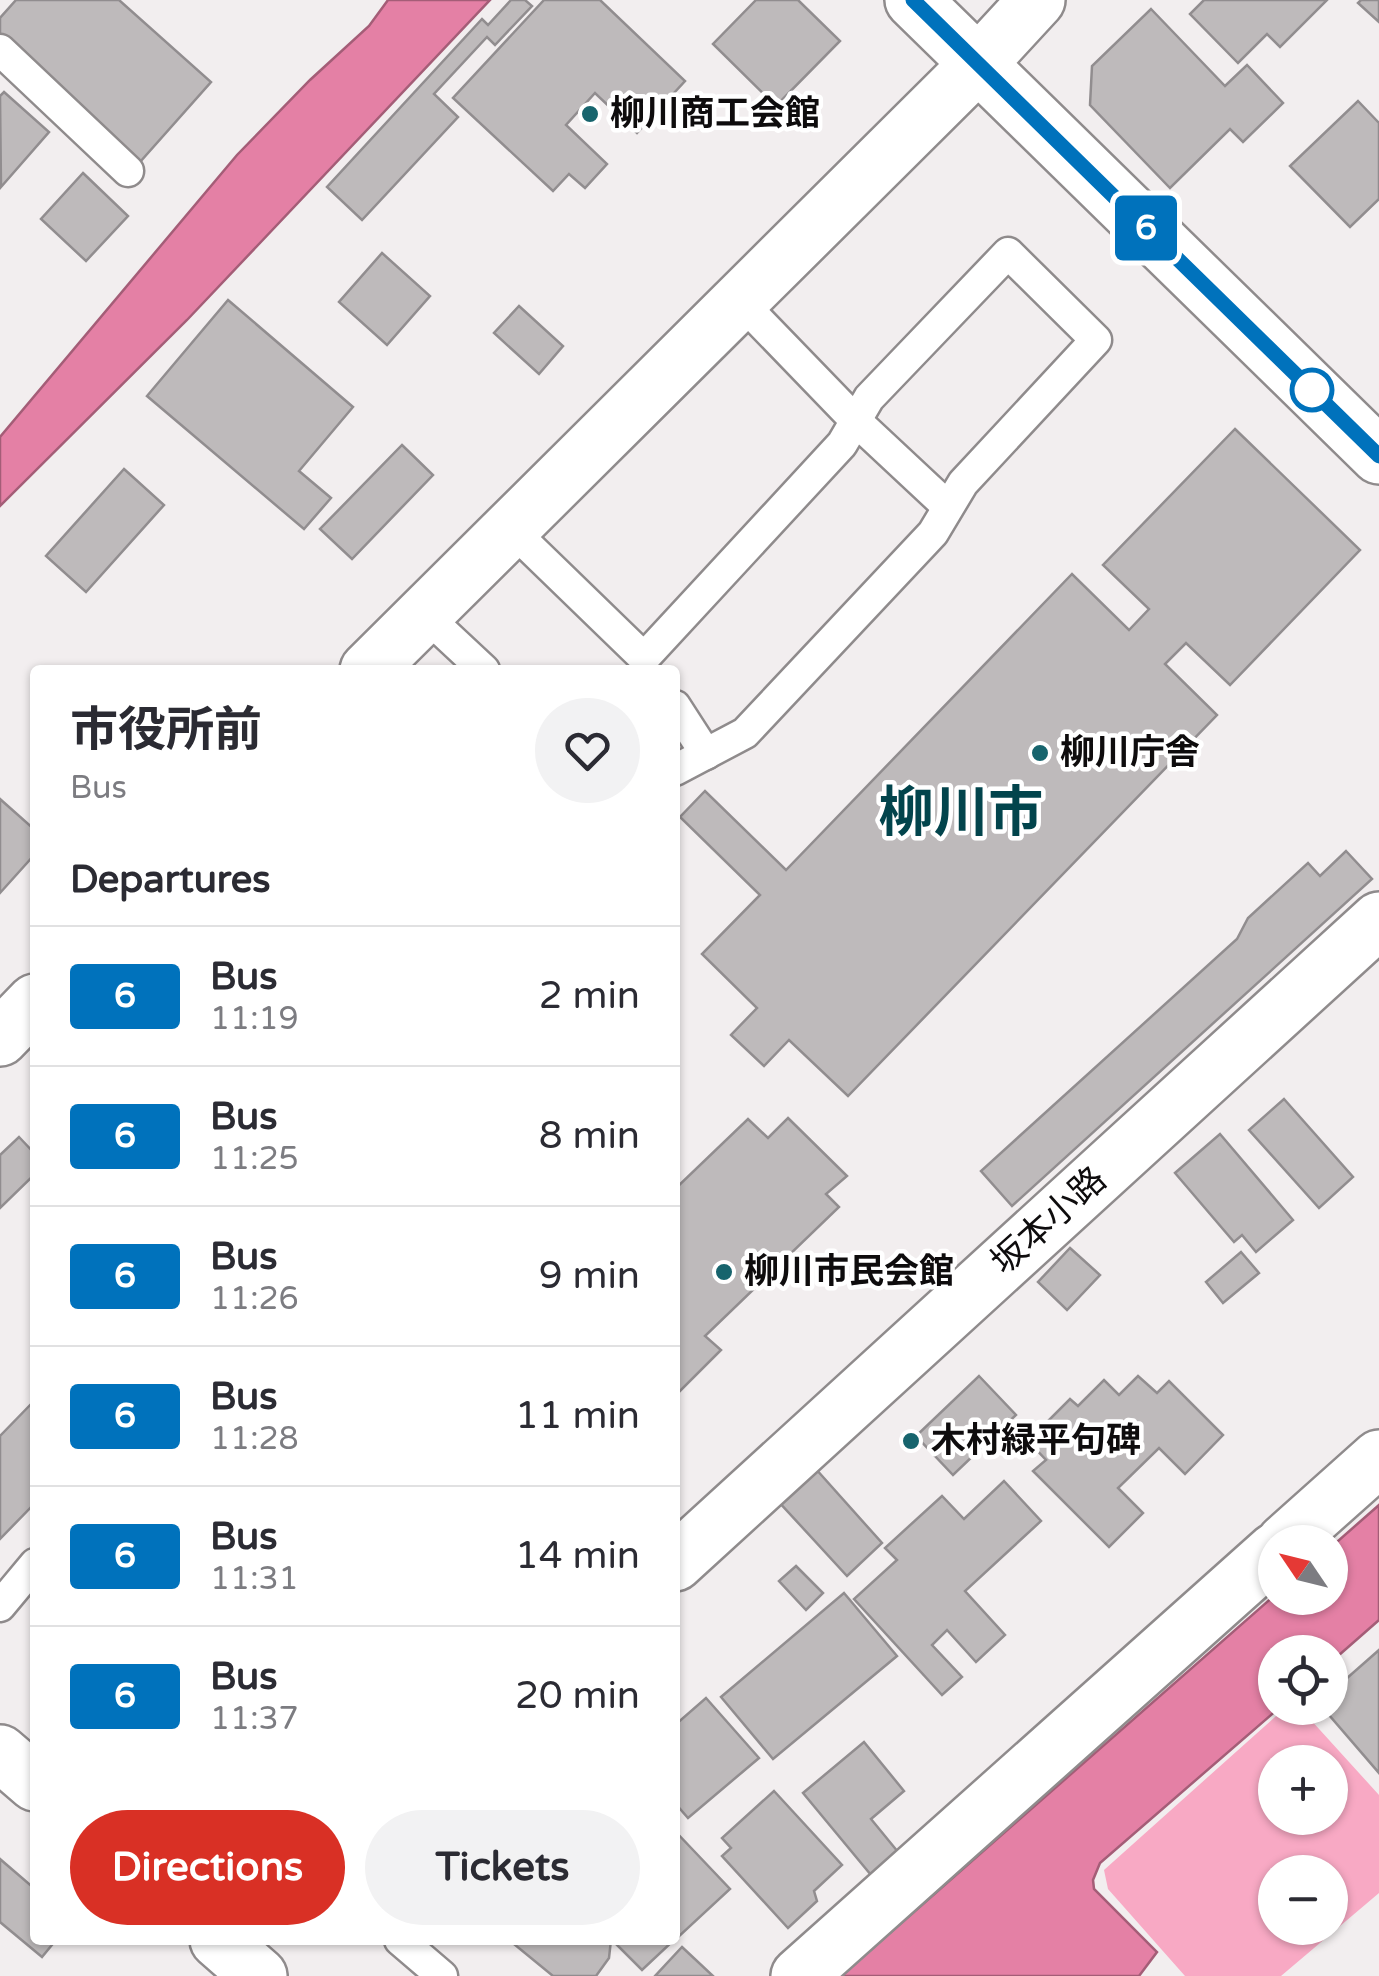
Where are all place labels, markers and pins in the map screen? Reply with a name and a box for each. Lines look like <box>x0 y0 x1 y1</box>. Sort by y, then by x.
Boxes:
place label: 柳川商工会館 <box>610 93 820 135</box>
marker: 柳川商工会館 <box>579 103 601 125</box>
unlabelled marker <box>1291 369 1333 411</box>
place label: 柳川庁舎 <box>1060 732 1200 774</box>
marker: 柳川庁舎 <box>1029 742 1051 764</box>
place label: 柳川市民会館 <box>744 1251 954 1293</box>
marker: 柳川市民会館 <box>713 1261 735 1283</box>
place label: 木村緑平句碑 <box>931 1420 1141 1462</box>
marker: 木村緑平句碑 <box>900 1430 922 1452</box>

